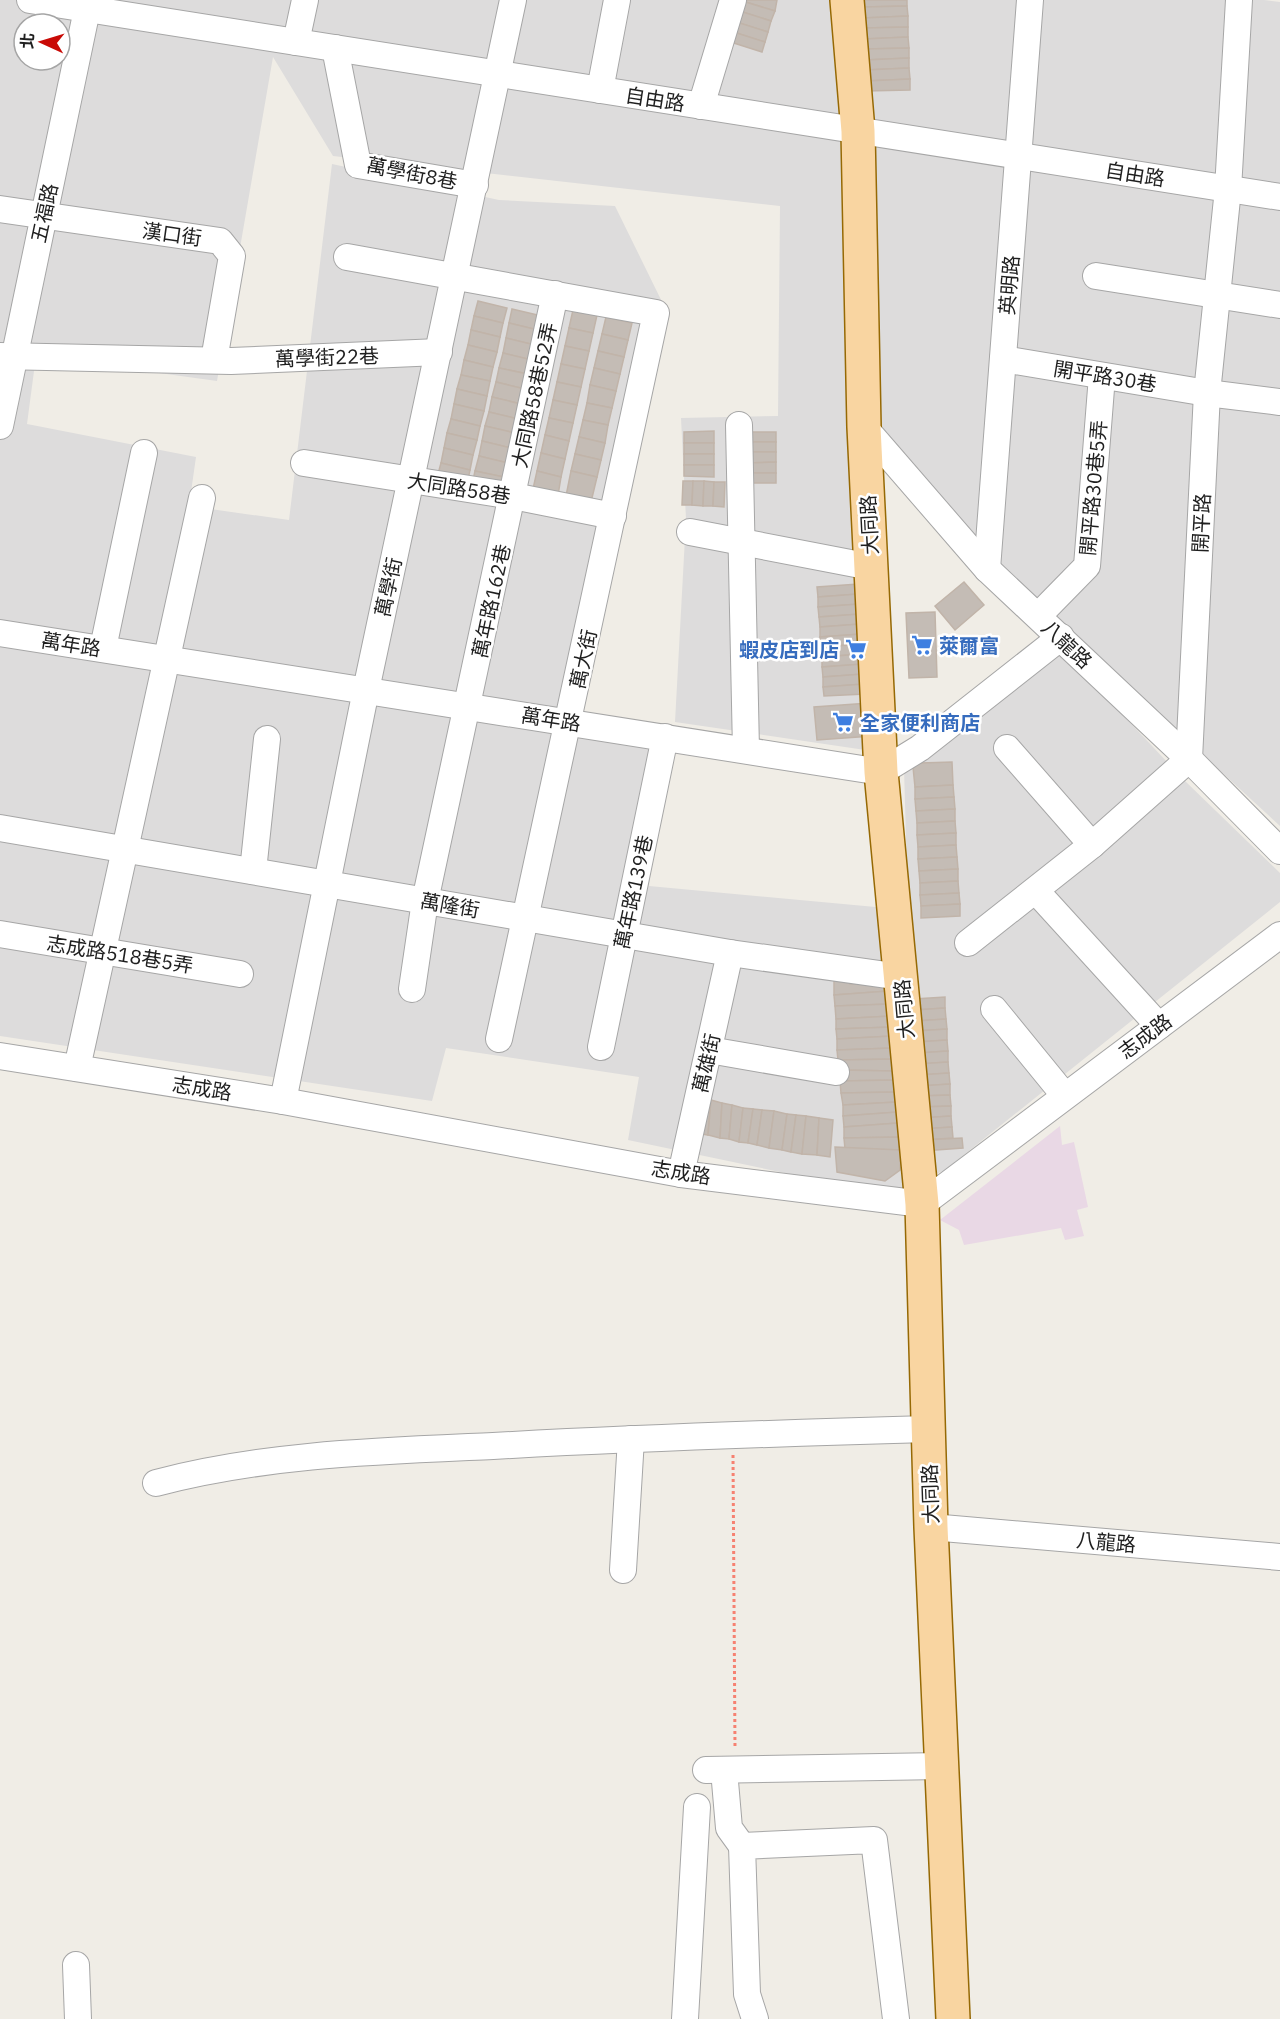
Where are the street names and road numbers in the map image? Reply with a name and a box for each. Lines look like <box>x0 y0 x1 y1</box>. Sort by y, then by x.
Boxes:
street label: 自由路 <box>623 81 687 117</box>
street label: 萬學街8巷 <box>364 151 460 195</box>
street label: 自由路 <box>1103 156 1167 192</box>
street label: 五福路 <box>25 181 63 245</box>
street label: 漢口街 <box>140 216 204 252</box>
street label: 英明路 <box>993 254 1025 316</box>
street label: 大同路58巷52弄 <box>505 320 563 470</box>
street label: 萬學街22巷 <box>275 342 379 372</box>
street label: 開平路30巷 <box>1052 355 1158 397</box>
street label: 開平路30巷5弄 <box>1074 419 1112 557</box>
street label: 大同路58巷 <box>406 467 512 509</box>
street label: 開平路 <box>1186 492 1216 554</box>
street label: 大同路 <box>854 494 884 556</box>
street label: 萬年路162巷 <box>466 541 516 661</box>
street label: 萬學街 <box>369 555 407 619</box>
street label: 八龍路 <box>1036 614 1098 674</box>
street label: 萬年路 <box>39 626 103 662</box>
street label: 萬大街 <box>564 627 602 691</box>
street label: 萬年路 <box>519 701 583 737</box>
street label: 萬年路139巷 <box>608 832 658 952</box>
street label: 萬隆街 <box>418 886 482 924</box>
street label: 志成路518巷5弄 <box>45 929 195 979</box>
street label: 大同路 <box>888 978 920 1040</box>
street label: 志成路 <box>1113 1007 1177 1065</box>
street label: 萬雄街 <box>686 1031 726 1095</box>
street label: 志成路 <box>170 1070 234 1106</box>
street label: 志成路 <box>649 1154 713 1190</box>
street label: 大同路 <box>915 1464 945 1524</box>
street label: 八龍路 <box>1075 1526 1137 1558</box>

